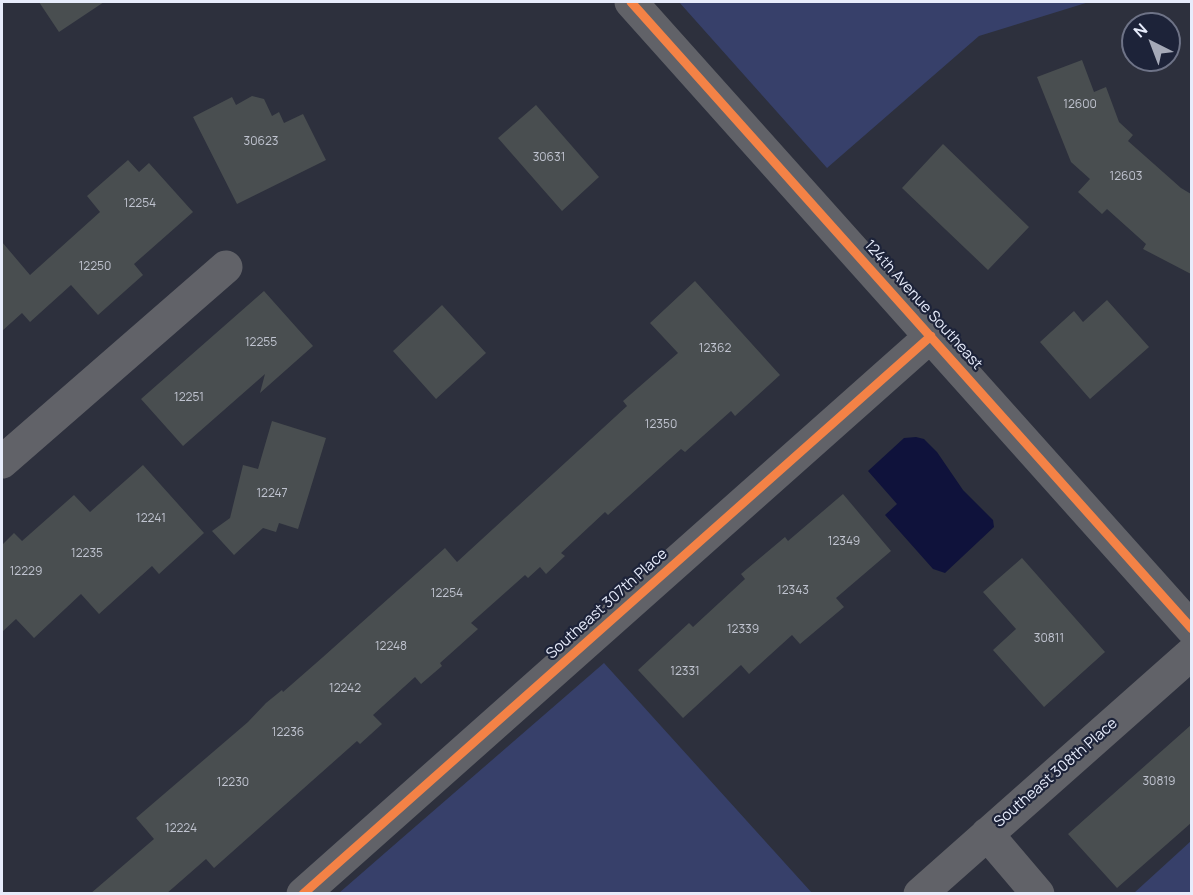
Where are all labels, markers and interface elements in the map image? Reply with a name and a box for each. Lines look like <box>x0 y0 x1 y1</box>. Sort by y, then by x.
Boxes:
north arrow <box>1121 12 1181 72</box>
text: N <box>1129 18 1152 42</box>
house number: 12600 <box>1063 98 1097 112</box>
house number: 30623 <box>244 135 278 149</box>
house number: 30631 <box>533 151 565 165</box>
house number: 12603 <box>1110 170 1142 184</box>
house number: 12254 <box>124 197 156 211</box>
street label: 124th Avenue Southeast <box>860 237 986 373</box>
house number: 12250 <box>79 260 111 274</box>
house number: 12255 <box>245 336 277 350</box>
house number: 12362 <box>699 342 731 356</box>
house number: 12251 <box>174 391 204 405</box>
house number: 12350 <box>645 418 677 432</box>
house number: 12247 <box>256 487 288 501</box>
house number: 12241 <box>136 512 166 526</box>
house number: 12349 <box>828 535 860 549</box>
street label: Southeast 307th Place <box>543 545 671 663</box>
house number: 12235 <box>71 547 103 561</box>
house number: 12229 <box>10 565 42 579</box>
house number: 12343 <box>777 584 809 598</box>
house number: 12254 <box>431 587 463 601</box>
house number: 12339 <box>727 623 759 637</box>
house number: 30811 <box>1034 632 1064 646</box>
house number: 12248 <box>375 640 407 654</box>
house number: 12331 <box>670 665 700 679</box>
house number: 12242 <box>329 682 361 696</box>
street label: Southeast 308th Place <box>991 715 1121 831</box>
house number: 12236 <box>272 726 304 740</box>
house number: 30819 <box>1142 775 1176 789</box>
house number: 12230 <box>217 776 249 790</box>
house number: 12224 <box>165 822 197 836</box>

